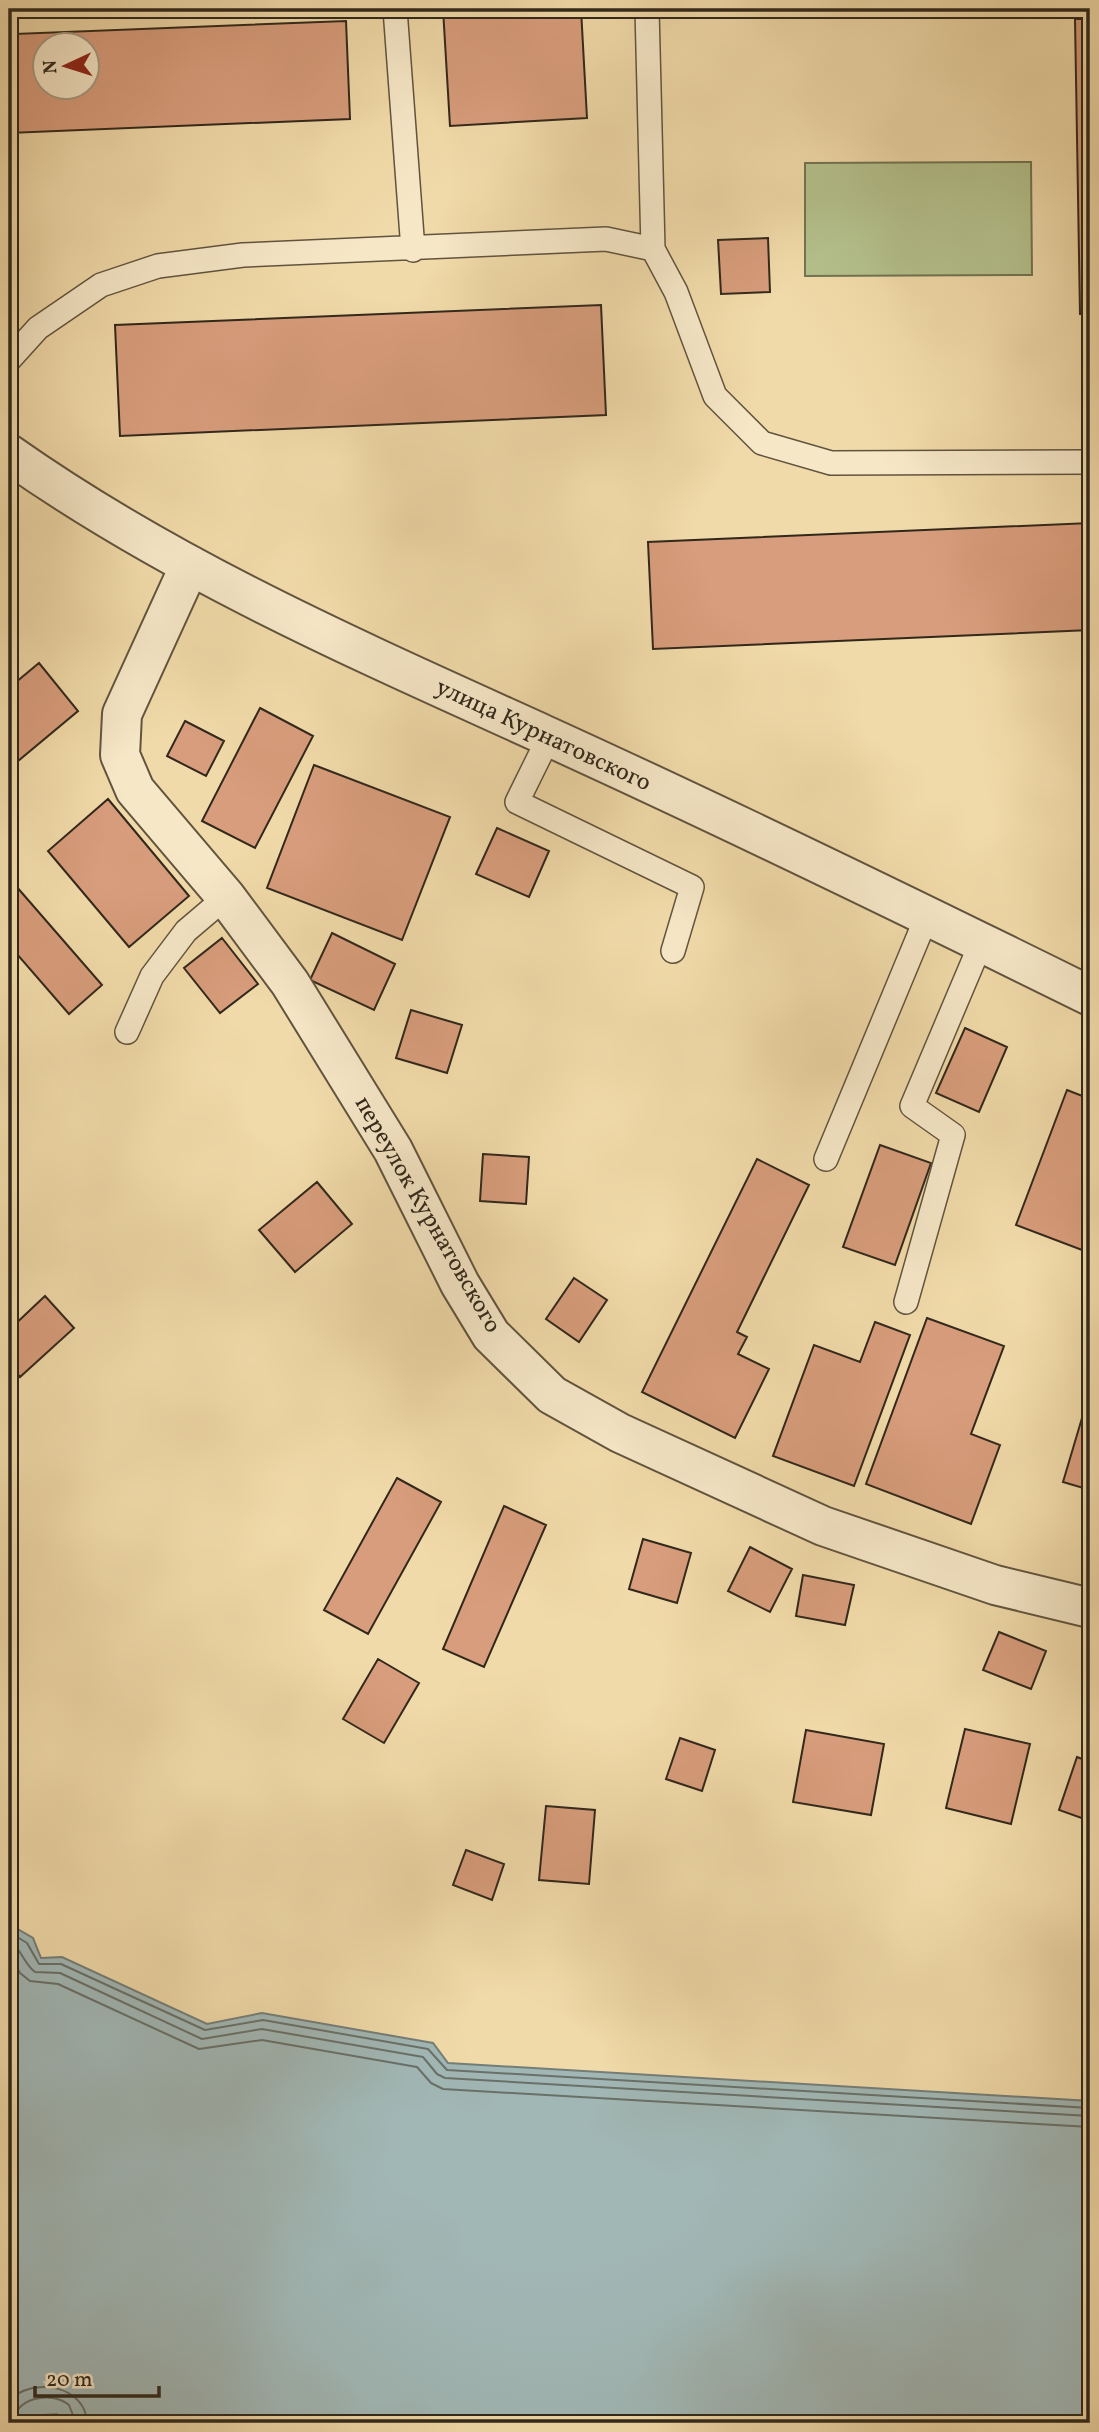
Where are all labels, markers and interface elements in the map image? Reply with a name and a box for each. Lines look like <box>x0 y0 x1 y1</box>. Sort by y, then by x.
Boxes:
north arrow <box>32 32 102 102</box>
text: N <box>38 59 64 75</box>
street label: улица Курнатовского <box>430 671 656 801</box>
street label: переулок Курнатовского <box>345 1090 509 1340</box>
scale bar <box>35 2355 159 2399</box>
text: 20 m <box>46 2366 92 2395</box>

